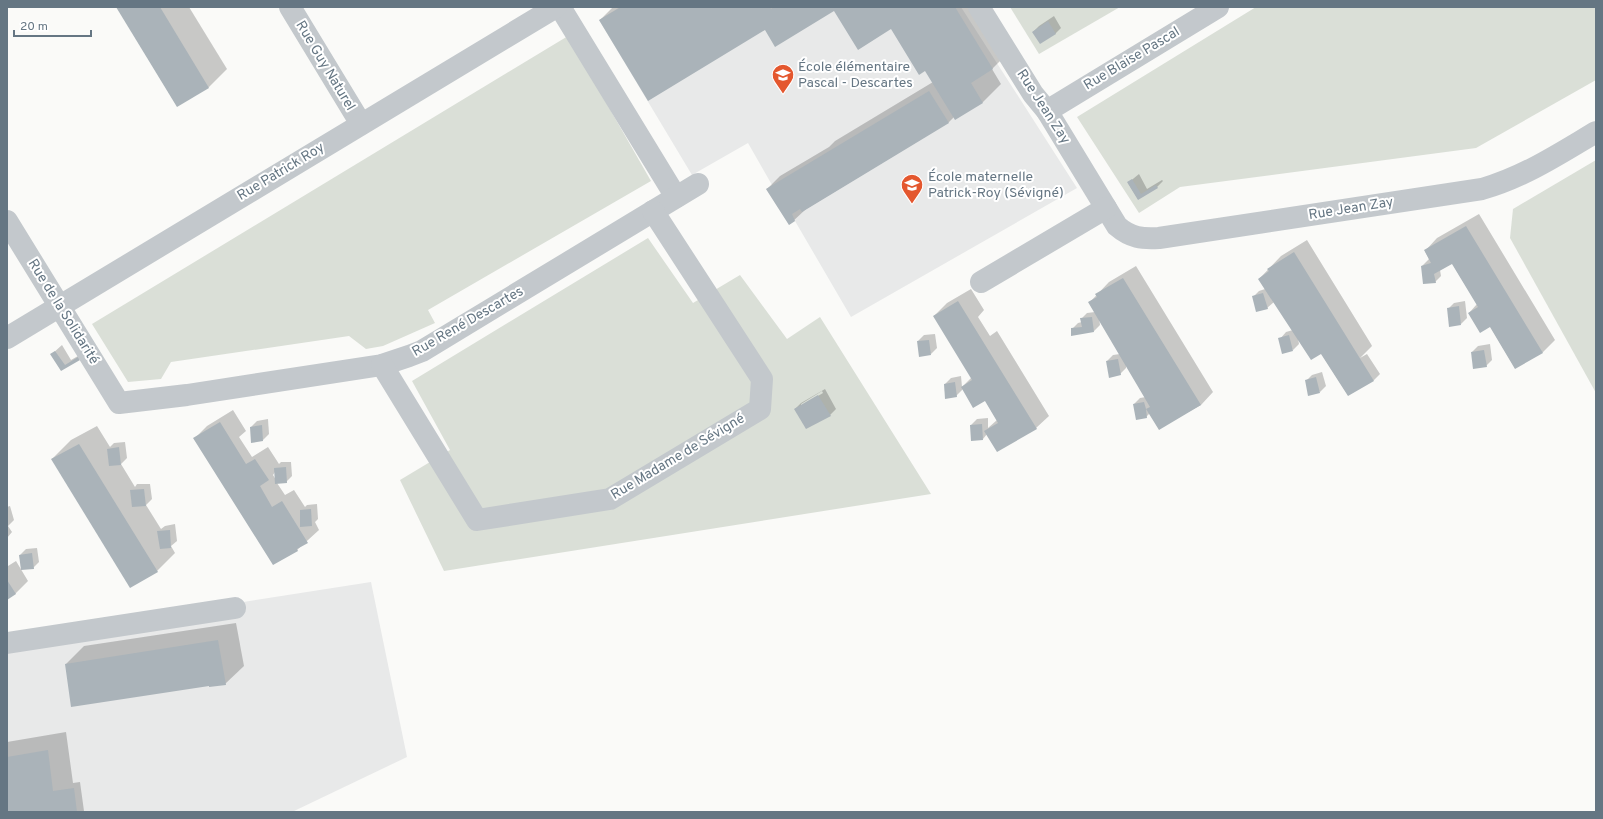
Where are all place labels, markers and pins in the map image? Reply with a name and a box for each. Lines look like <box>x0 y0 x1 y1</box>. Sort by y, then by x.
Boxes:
place label: École élémentaire Pascal - Descartes <box>798 58 913 92</box>
school or university icon: École élémentaire Pascal - Descartes <box>770 62 796 95</box>
place label: École maternelle Patrick-Roy (Sévigné) <box>928 168 1064 202</box>
school or university icon: École maternelle Patrick-Roy (Sévigné) <box>899 172 925 205</box>

